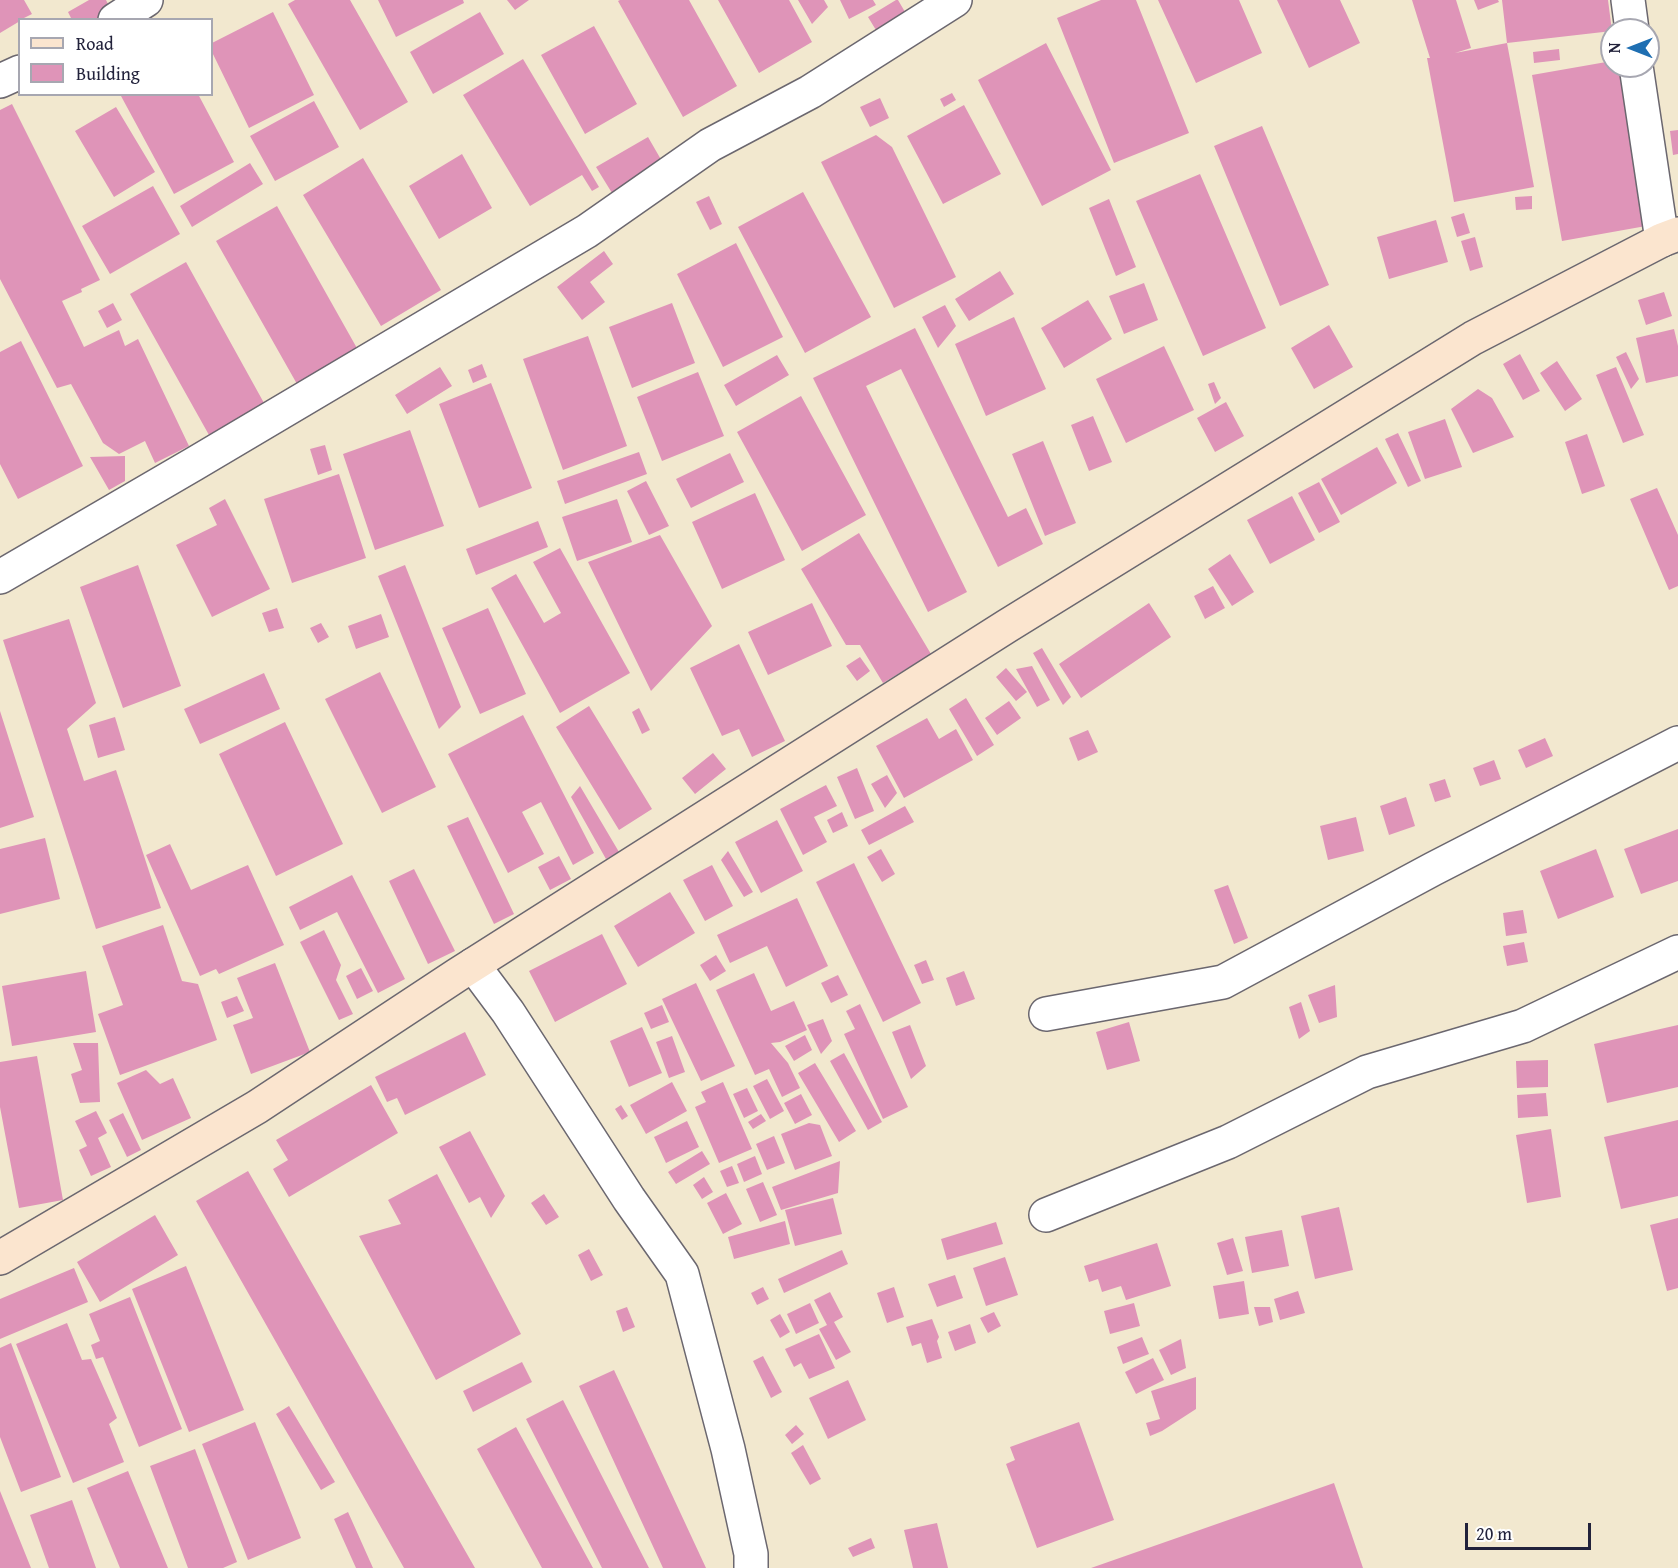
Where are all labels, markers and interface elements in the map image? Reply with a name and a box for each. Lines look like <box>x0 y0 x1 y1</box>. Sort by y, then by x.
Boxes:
legend <box>18 18 213 96</box>
north arrow <box>1600 18 1660 78</box>
text: Road <box>76 30 114 57</box>
text: N <box>1602 43 1626 53</box>
text: Building <box>76 60 140 87</box>
scale bar <box>1468 1511 1594 1549</box>
text: 20 m <box>1476 1520 1512 1547</box>

